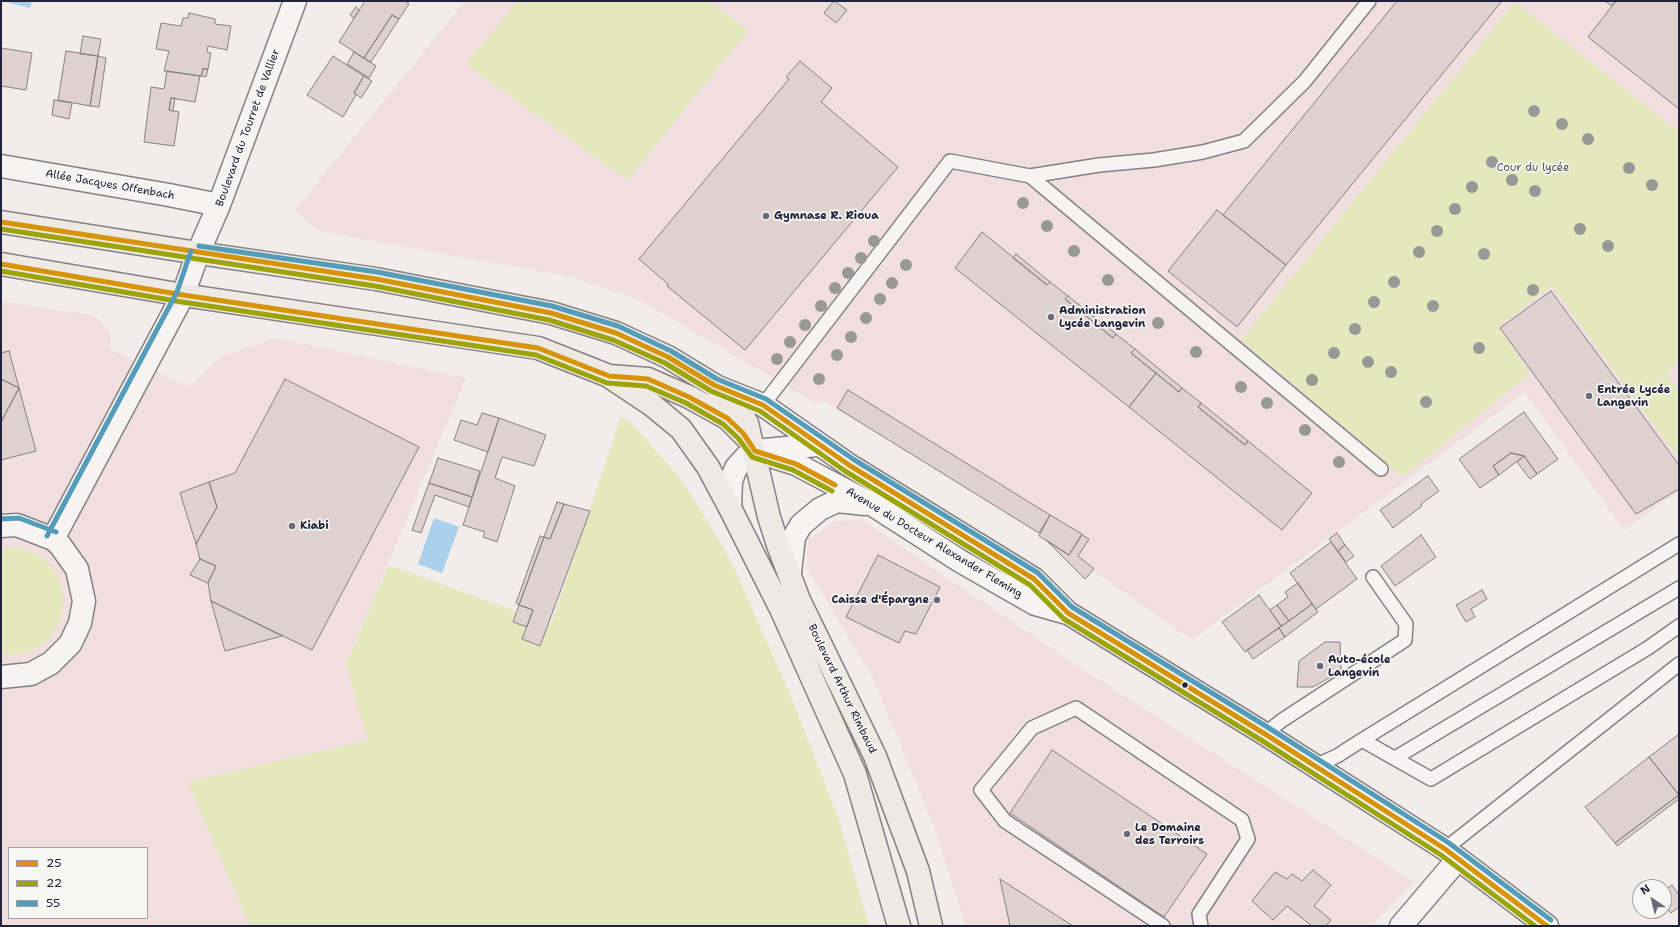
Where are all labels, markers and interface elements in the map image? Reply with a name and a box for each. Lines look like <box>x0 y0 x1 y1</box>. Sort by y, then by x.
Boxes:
street label: Boulevard du Tourret de Vallier <box>213 47 283 209</box>
park label: Cour du lycée <box>1497 161 1569 175</box>
street label: Allée Jacques Offenbach <box>44 167 176 203</box>
place label: Gymnase R. Rioua <box>774 209 879 223</box>
marker: Gymnase R. Rioua <box>761 211 771 221</box>
place label: Administration Lycée Langevin <box>1059 304 1146 330</box>
marker: Administration Lycée Langevin <box>1046 312 1056 322</box>
place label: Entrée Lycée Langevin <box>1597 383 1670 409</box>
marker: Entrée Lycée Langevin <box>1584 391 1594 401</box>
street label: Avenue du Docteur Alexander Fleming <box>843 485 1025 601</box>
place label: Kiabi <box>300 519 329 533</box>
marker: Kiabi <box>287 521 297 531</box>
place label: Caisse d'Épargne <box>831 593 929 607</box>
marker: Caisse d'Épargne <box>932 595 942 605</box>
street label: Boulevard Arthur Rimbaud <box>805 622 879 756</box>
place label: Auto-école Langevin <box>1328 653 1391 679</box>
marker: Auto-école Langevin <box>1315 661 1325 671</box>
unlabelled marker <box>1180 680 1190 690</box>
place label: Le Domaine des Terroirs <box>1135 821 1204 847</box>
marker: Le Domaine des Terroirs <box>1122 829 1132 839</box>
legend <box>8 847 148 919</box>
text: 25 <box>46 855 62 871</box>
text: 22 <box>46 875 62 891</box>
north arrow <box>1632 879 1672 919</box>
text: N <box>1638 881 1653 898</box>
text: 55 <box>46 895 60 911</box>

